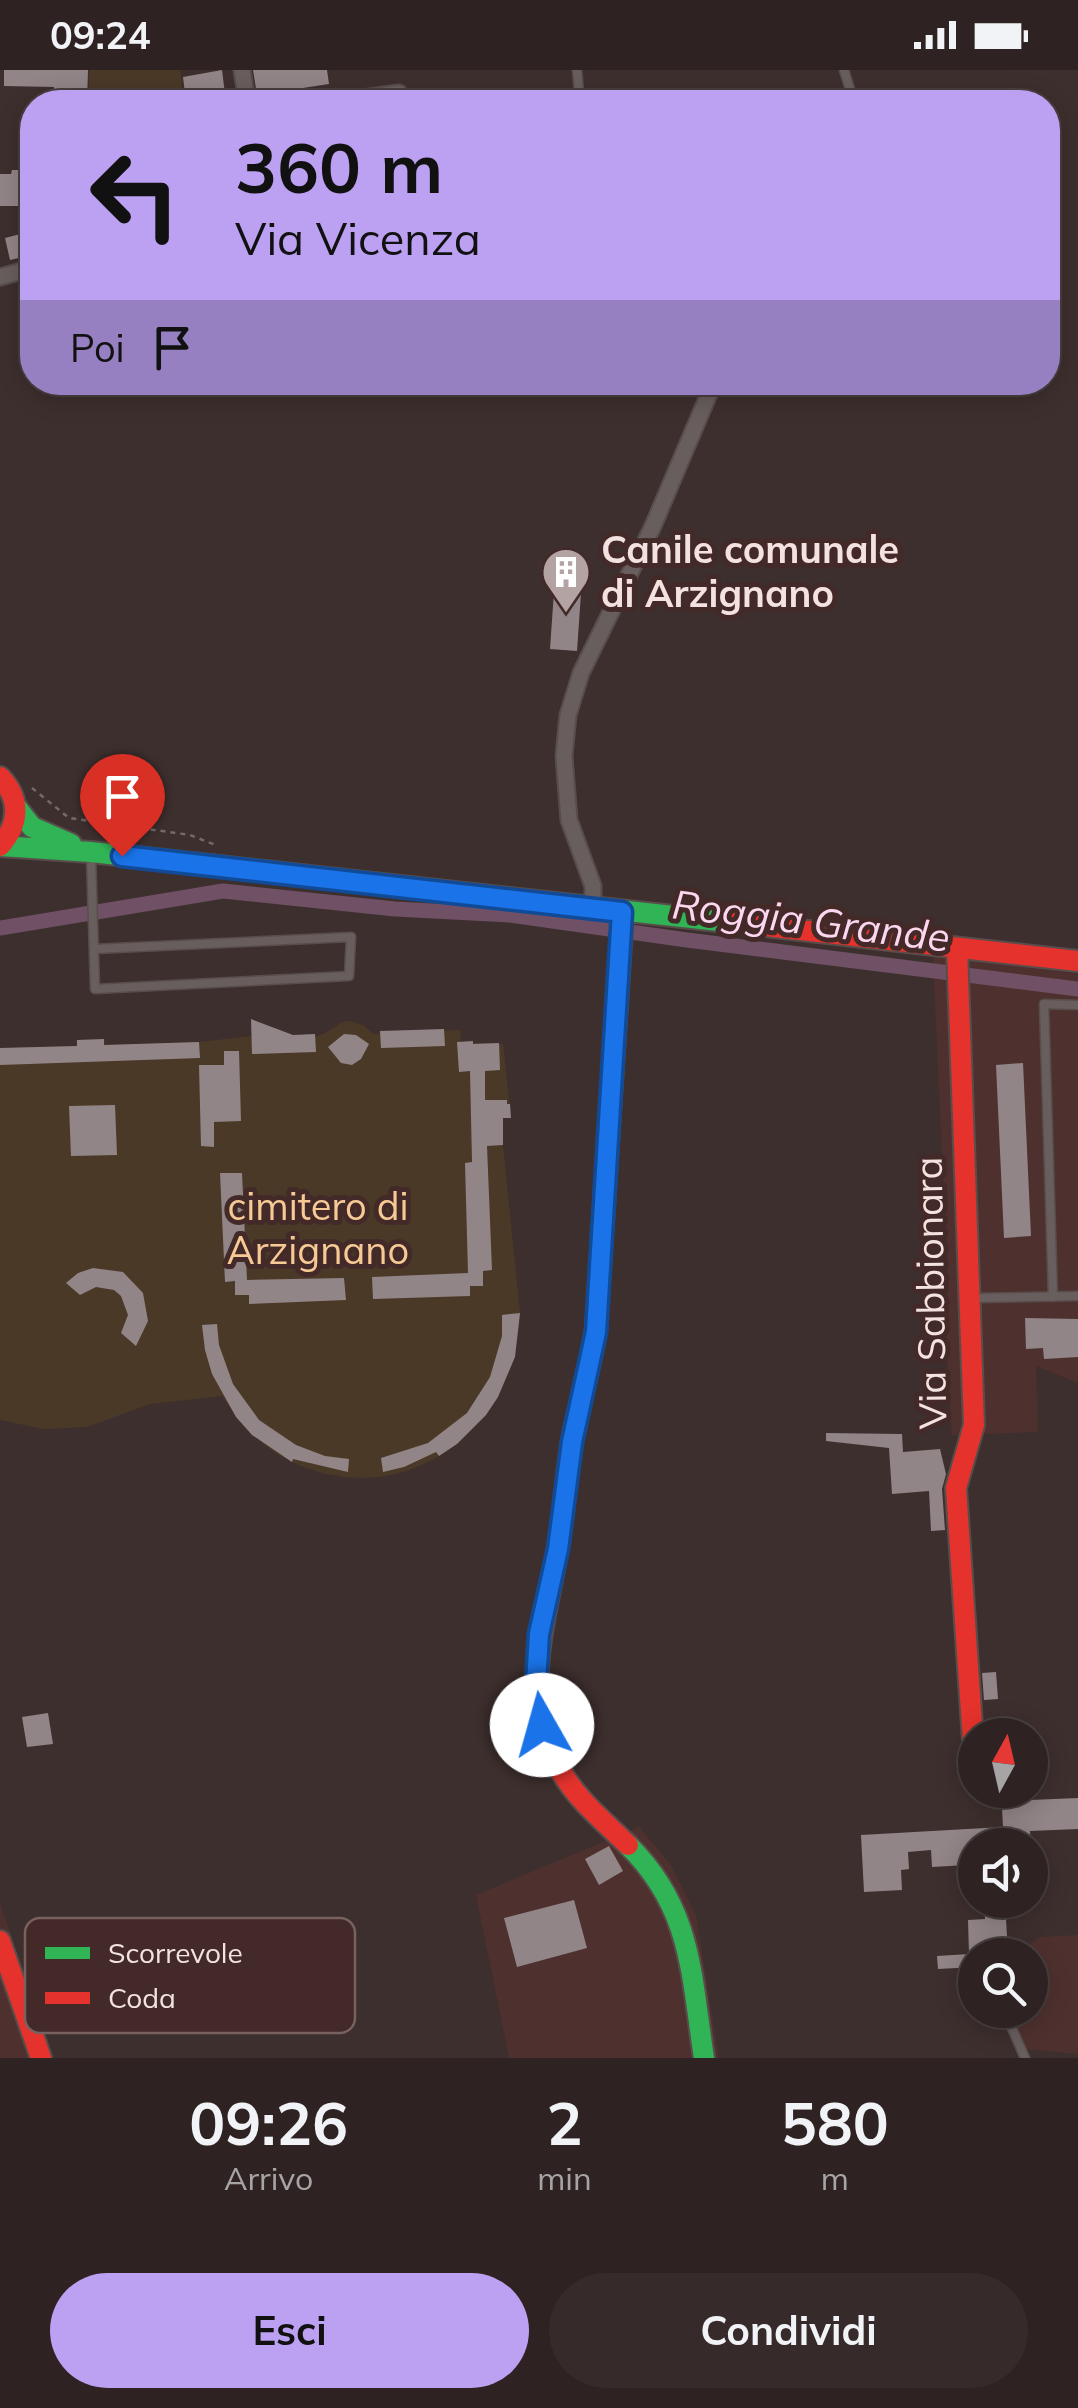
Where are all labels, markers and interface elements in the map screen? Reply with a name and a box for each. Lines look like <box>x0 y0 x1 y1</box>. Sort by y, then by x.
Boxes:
text: 09:24 <box>50 11 151 59</box>
text: 360 m <box>235 123 443 211</box>
icon: left <box>70 130 200 260</box>
text: Via Vicenza <box>235 210 481 266</box>
icon: arrive <box>145 320 200 375</box>
text: Poi <box>70 324 125 372</box>
place label: Canile comunale di Arzignano <box>601 525 899 617</box>
building icon: Canile comunale di Arzignano <box>540 546 592 614</box>
pin <box>80 754 165 857</box>
icon: arrive <box>95 769 150 824</box>
water label: Roggia Grande <box>670 878 953 962</box>
street label: Via Sabbionara <box>904 1156 956 1430</box>
park label: cimitero di Arzignano <box>227 1182 409 1274</box>
position arrow <box>490 1673 594 1777</box>
north arrow <box>958 1718 1048 1808</box>
map controls <box>958 1718 1048 2028</box>
button: sound <box>958 1828 1048 1918</box>
legend <box>25 1918 355 2033</box>
text: Scorrevole <box>108 1935 243 1970</box>
button: search <box>958 1938 1048 2028</box>
text: Coda <box>108 1980 176 2015</box>
text: 09:26 <box>189 2085 348 2160</box>
text: 2 <box>546 2085 582 2160</box>
text: 580 <box>781 2085 889 2160</box>
text: Arrivo <box>224 2158 313 2198</box>
text: min <box>537 2158 592 2198</box>
text: m <box>821 2158 849 2198</box>
button: Esci <box>50 2273 529 2388</box>
button: Condividi <box>549 2273 1028 2388</box>

